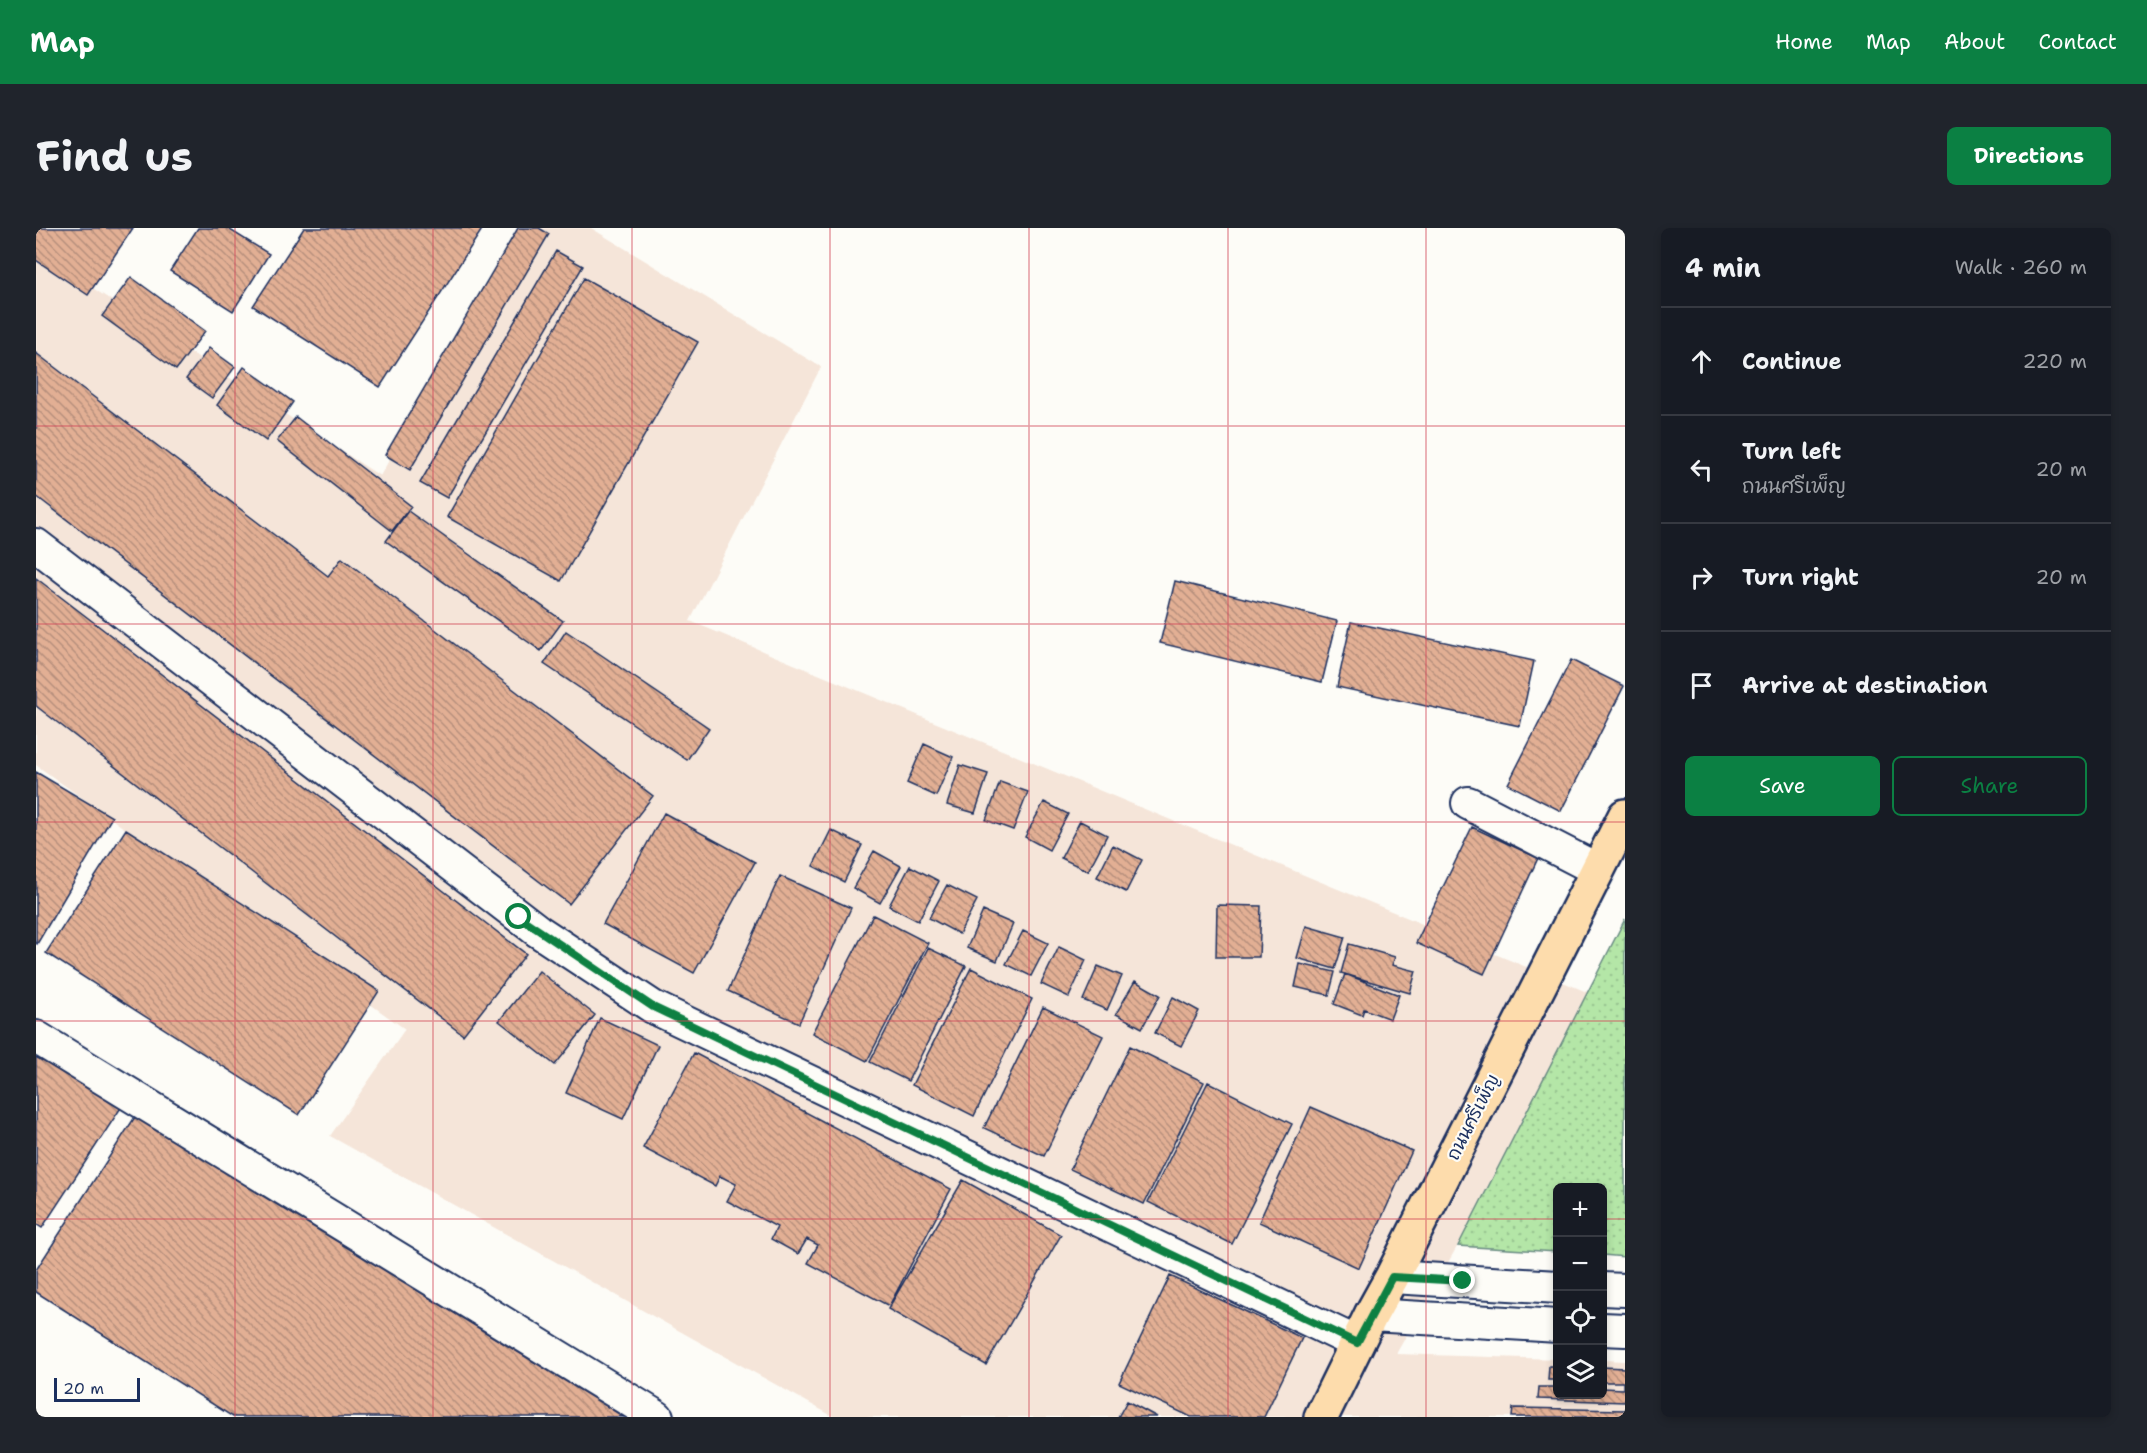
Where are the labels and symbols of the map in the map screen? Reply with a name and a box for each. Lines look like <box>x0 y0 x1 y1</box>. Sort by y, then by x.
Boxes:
route start <box>505 903 531 929</box>
street label: ถนนศรีเพ็ญ <box>1440 1069 1505 1164</box>
route end <box>1449 1267 1475 1293</box>
scale bar <box>54 1375 140 1402</box>

